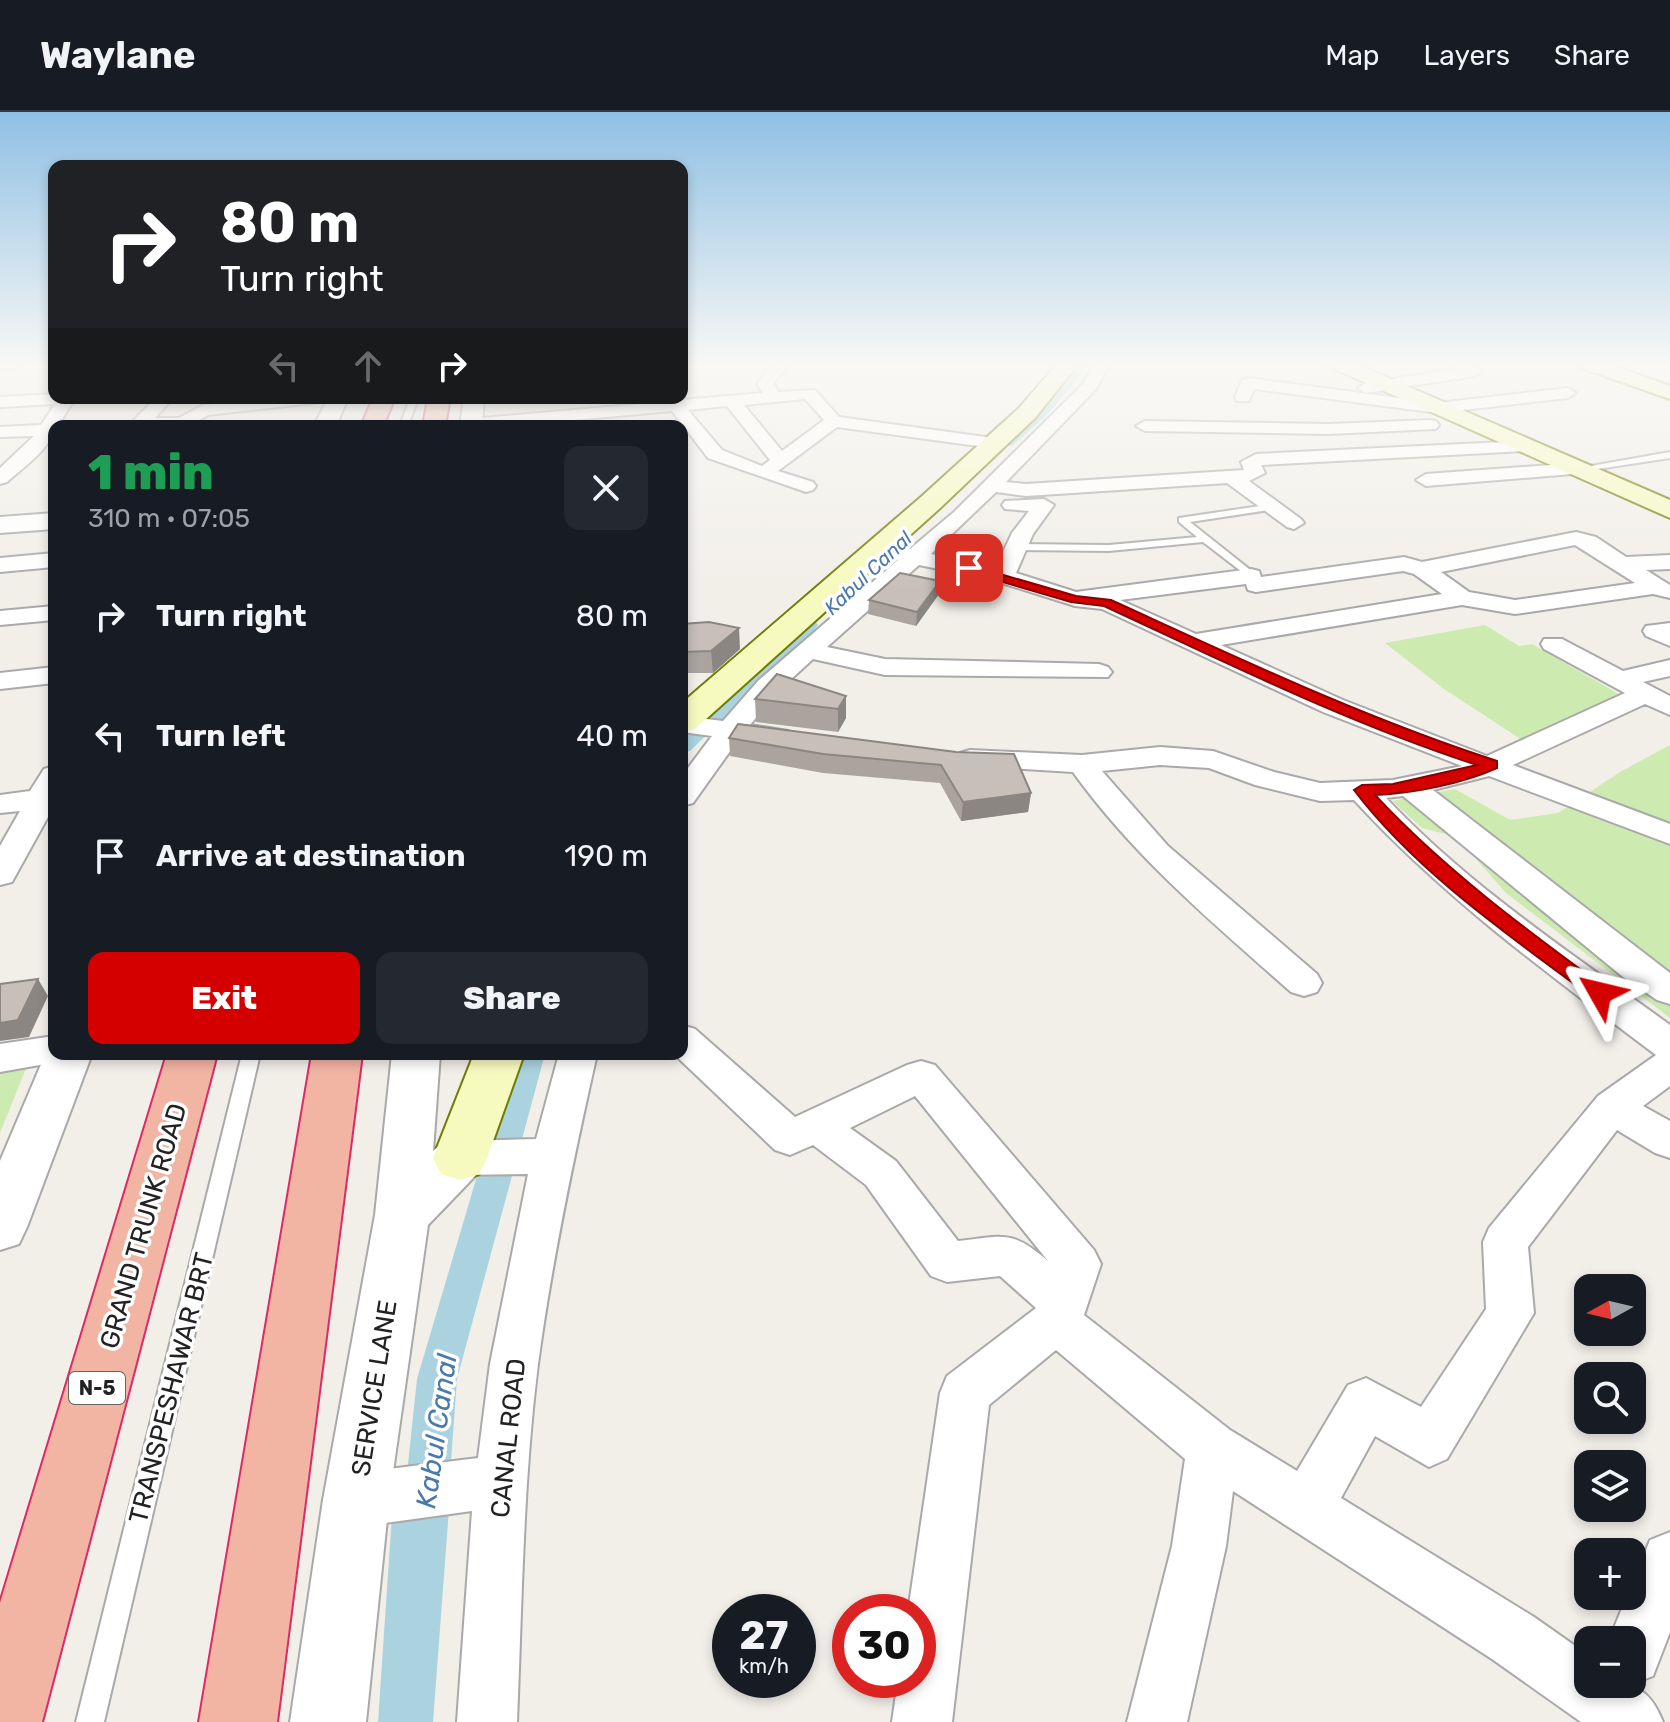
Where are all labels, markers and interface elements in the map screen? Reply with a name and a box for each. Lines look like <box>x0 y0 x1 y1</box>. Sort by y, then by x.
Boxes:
text: Waylane <box>40 32 196 78</box>
text: Map <box>1325 39 1380 72</box>
text: Layers <box>1424 39 1510 72</box>
text: Share <box>1554 39 1630 72</box>
text: 80 m <box>220 190 359 256</box>
icon: right <box>88 192 192 296</box>
text: Turn right <box>220 257 384 300</box>
icon: left <box>262 344 306 388</box>
icon: ahead <box>346 344 390 388</box>
icon: right <box>430 344 474 388</box>
text: 1 min <box>88 444 214 501</box>
button: close <box>564 446 648 530</box>
text: 310 m · 07:05 <box>88 503 250 534</box>
water label: Kabul Canal <box>819 526 918 620</box>
pin <box>935 534 1003 602</box>
icon: arrive <box>947 546 991 590</box>
icon: right <box>88 594 132 638</box>
text: Turn right <box>156 598 307 634</box>
text: 80 m <box>576 598 648 634</box>
icon: left <box>88 714 132 758</box>
text: Turn left <box>156 718 286 754</box>
text: 40 m <box>576 718 648 754</box>
icon: arrive <box>88 834 132 878</box>
text: Arrive at destination <box>156 838 466 874</box>
text: 190 m <box>564 838 648 874</box>
position arrow <box>1558 951 1642 1035</box>
button: Exit <box>88 952 360 1044</box>
button: Share <box>376 952 648 1044</box>
street label: GRAND TRUNK ROAD <box>94 1100 193 1352</box>
street label: TRANSPESHAWAR BRT <box>123 1250 220 1527</box>
north arrow <box>1574 1274 1646 1346</box>
map controls <box>1574 1274 1646 1698</box>
street label: SERVICE LANE <box>345 1298 404 1478</box>
water label: Kabul Canal <box>409 1351 464 1510</box>
street label: CANAL ROAD <box>485 1357 532 1519</box>
button: search <box>1574 1362 1646 1434</box>
road number: N-5 <box>69 1372 125 1404</box>
button: layers <box>1574 1450 1646 1522</box>
button: + <box>1574 1538 1646 1610</box>
speed limit sign: 30 <box>832 1594 936 1698</box>
text: 27 <box>740 1612 788 1659</box>
button: − <box>1574 1626 1646 1698</box>
text: km/h <box>739 1654 789 1678</box>

